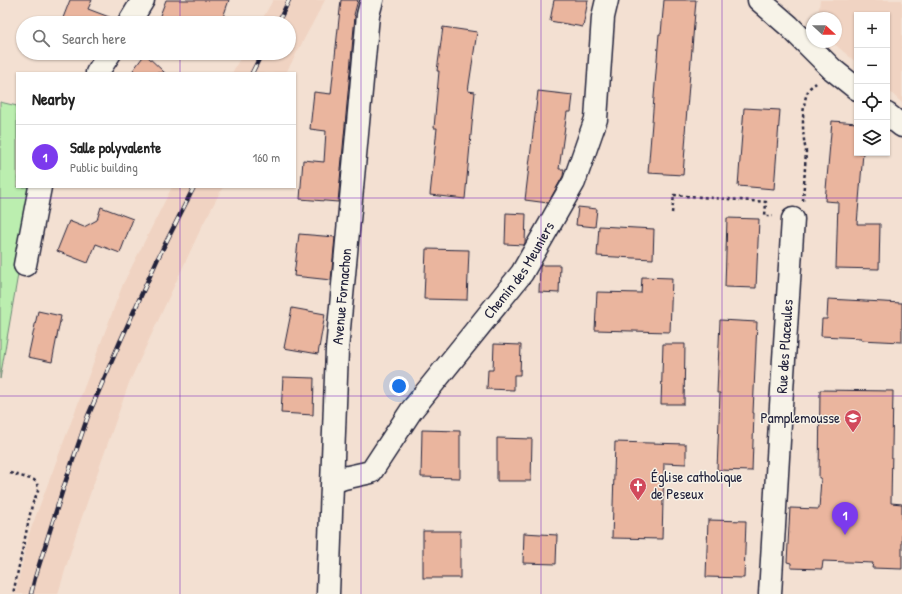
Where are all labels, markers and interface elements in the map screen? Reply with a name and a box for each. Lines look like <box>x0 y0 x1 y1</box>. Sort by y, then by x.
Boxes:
north arrow <box>806 12 842 48</box>
map controls <box>854 12 890 156</box>
button: + <box>854 12 890 48</box>
search box <box>16 16 296 60</box>
icon: search <box>30 27 52 49</box>
text: Search here <box>62 28 126 49</box>
button: − <box>854 48 890 84</box>
button: locate <box>854 84 890 120</box>
text: Nearby <box>32 87 75 110</box>
button: layers <box>854 120 890 156</box>
text: Salle polyvalente <box>70 137 161 158</box>
text: 1 <box>43 148 47 166</box>
text: 160 m <box>252 148 280 166</box>
text: Public building <box>70 158 138 176</box>
street label: Chemin des Meuniers <box>478 217 559 323</box>
street label: Avenue Fornachon <box>327 247 356 345</box>
street label: Rue des Placeules <box>771 299 798 394</box>
your location <box>389 376 409 396</box>
place label: Pamplemousse <box>761 407 840 428</box>
school or university icon: Pamplemousse <box>843 408 863 433</box>
place label: Église catholique de Peseux <box>651 466 742 504</box>
church icon: Église catholique de Peseux <box>628 476 648 501</box>
pin: 1 <box>832 502 858 535</box>

